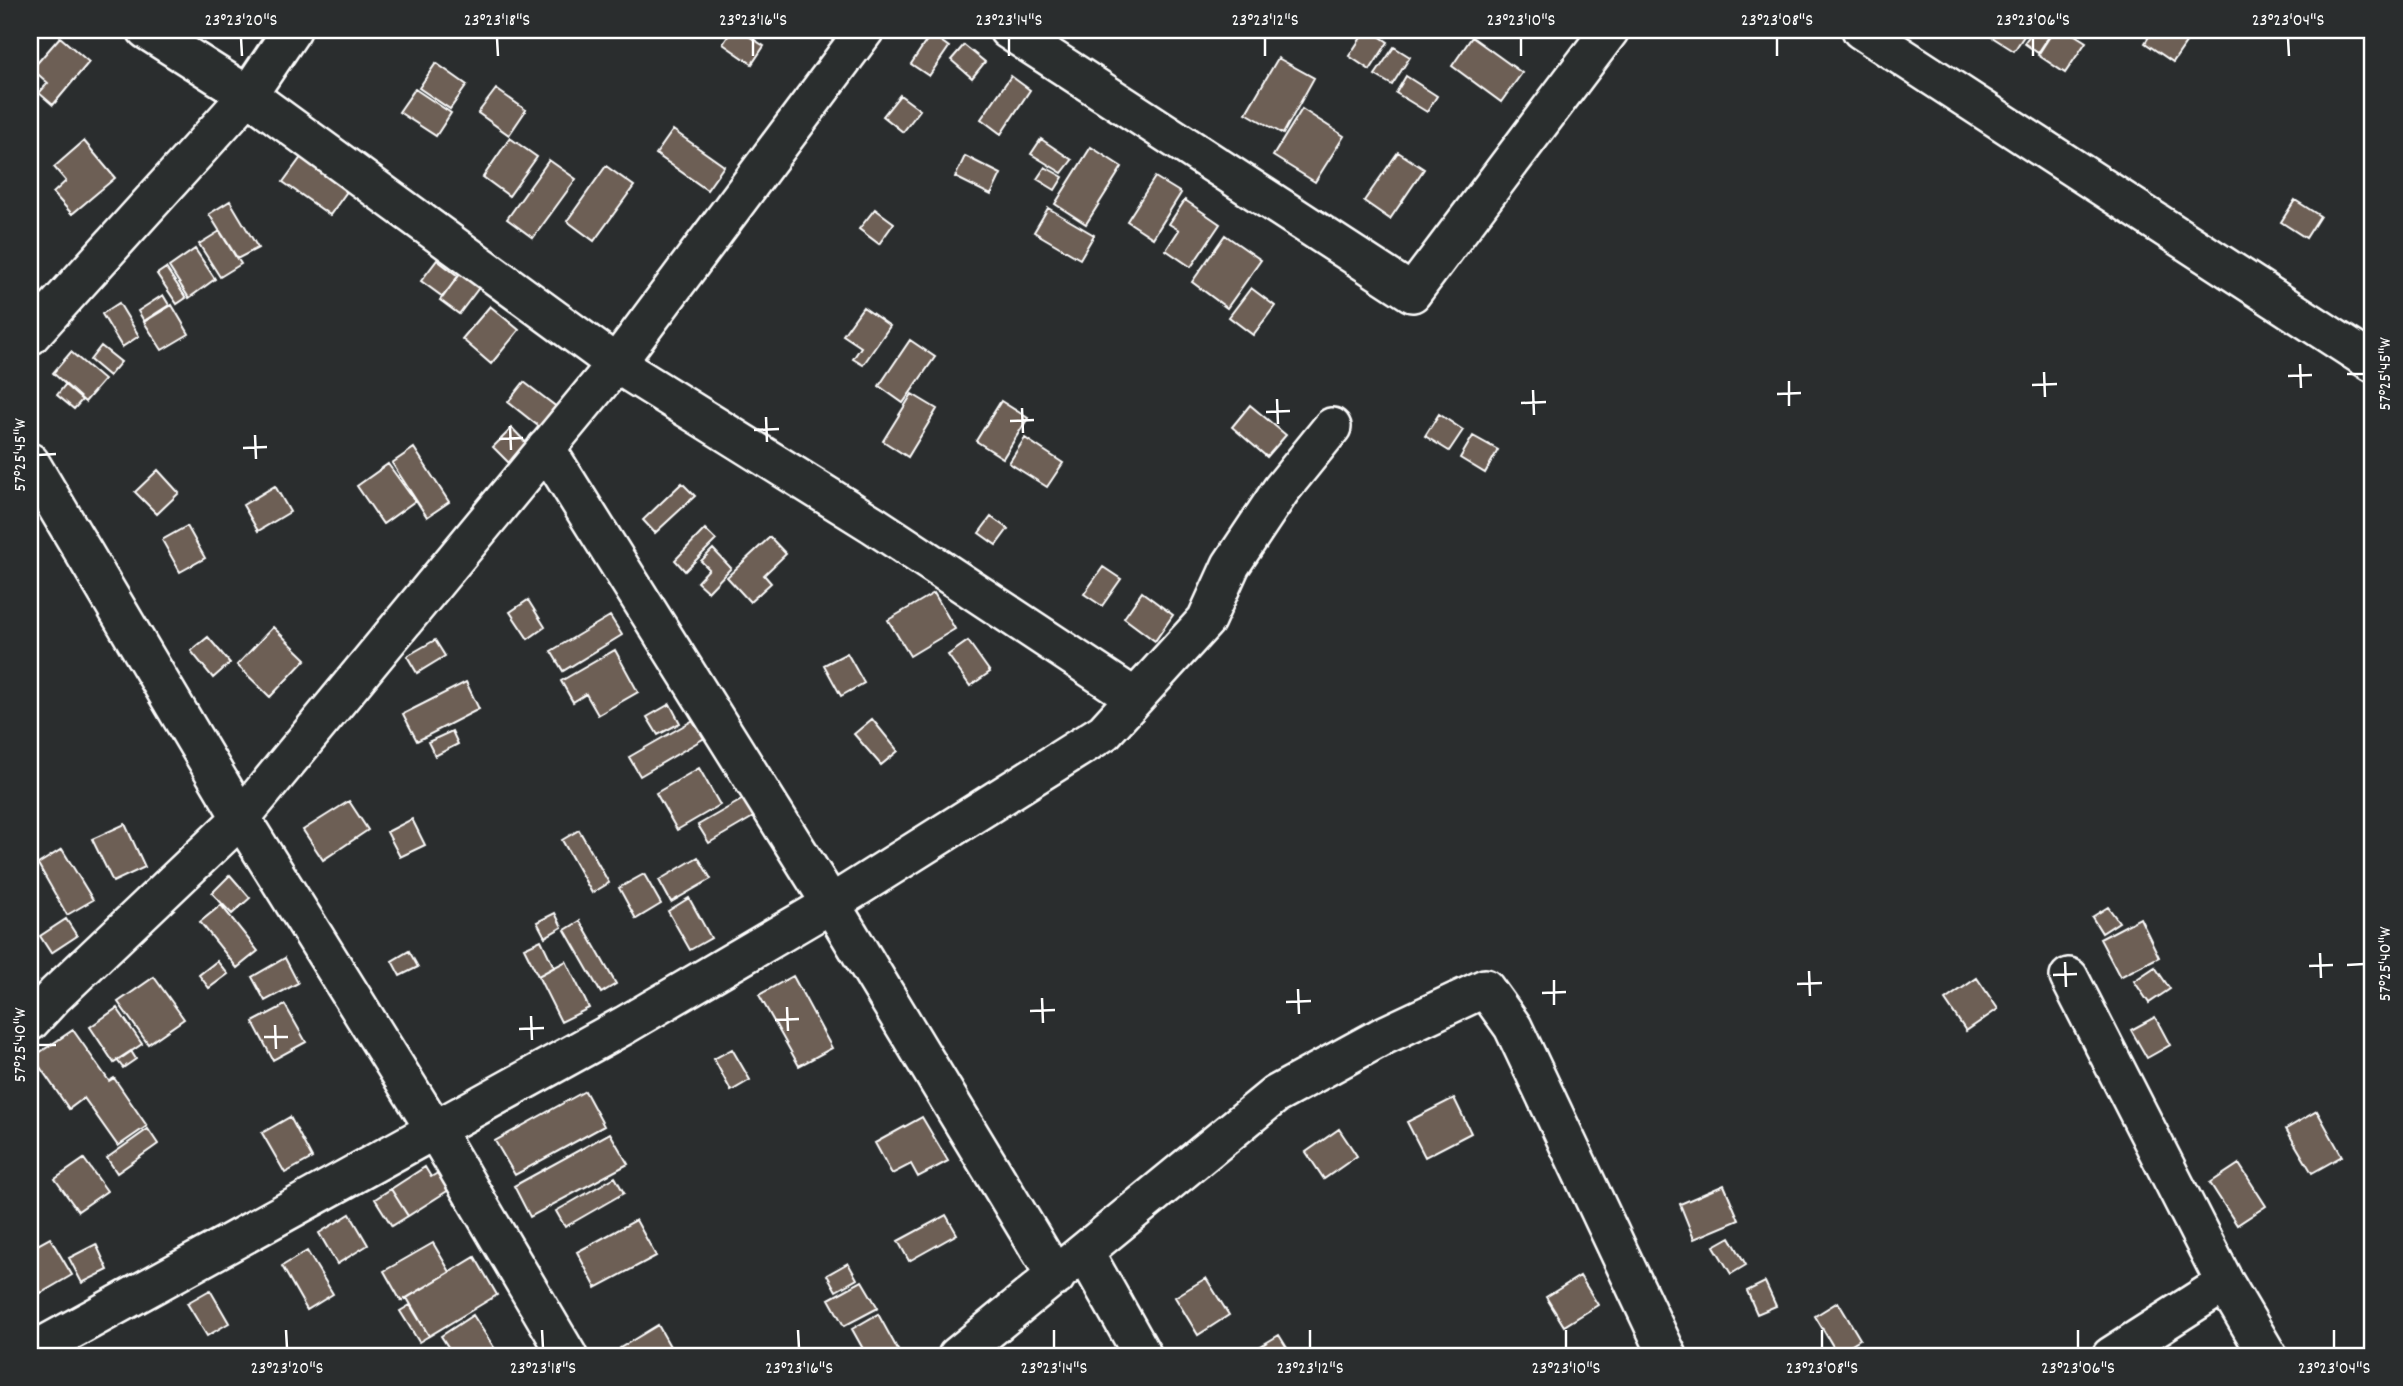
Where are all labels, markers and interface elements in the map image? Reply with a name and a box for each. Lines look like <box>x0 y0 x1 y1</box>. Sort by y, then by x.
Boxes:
text: 23°23'20"S <box>204 9 278 34</box>
text: 23°23'18"S <box>464 9 530 34</box>
text: 23°23'16"S <box>719 9 787 34</box>
text: 23°23'14"S <box>976 9 1042 34</box>
text: 23°23'12"S <box>1231 9 1299 34</box>
text: 23°23'10"S <box>1486 9 1556 34</box>
text: 23°23'08"S <box>1741 9 1813 34</box>
text: 23°23'06"S <box>1996 9 2070 34</box>
text: 23°23'04"S <box>2252 9 2324 34</box>
text: 57°25'45"W <box>2374 337 2399 411</box>
text: 57°25'45"W <box>9 418 34 492</box>
text: 57°25'40"W <box>2374 926 2399 1001</box>
text: 57°25'40"W <box>9 1007 34 1082</box>
text: 23°23'20"S <box>250 1357 324 1382</box>
text: 23°23'18"S <box>510 1357 576 1382</box>
text: 23°23'16"S <box>765 1357 833 1382</box>
text: 23°23'14"S <box>1021 1357 1087 1382</box>
text: 23°23'12"S <box>1276 1357 1344 1382</box>
text: 23°23'10"S <box>1531 1357 1601 1382</box>
text: 23°23'08"S <box>1786 1357 1858 1382</box>
text: 23°23'06"S <box>2041 1357 2115 1382</box>
text: 23°23'04"S <box>2298 1357 2370 1382</box>

